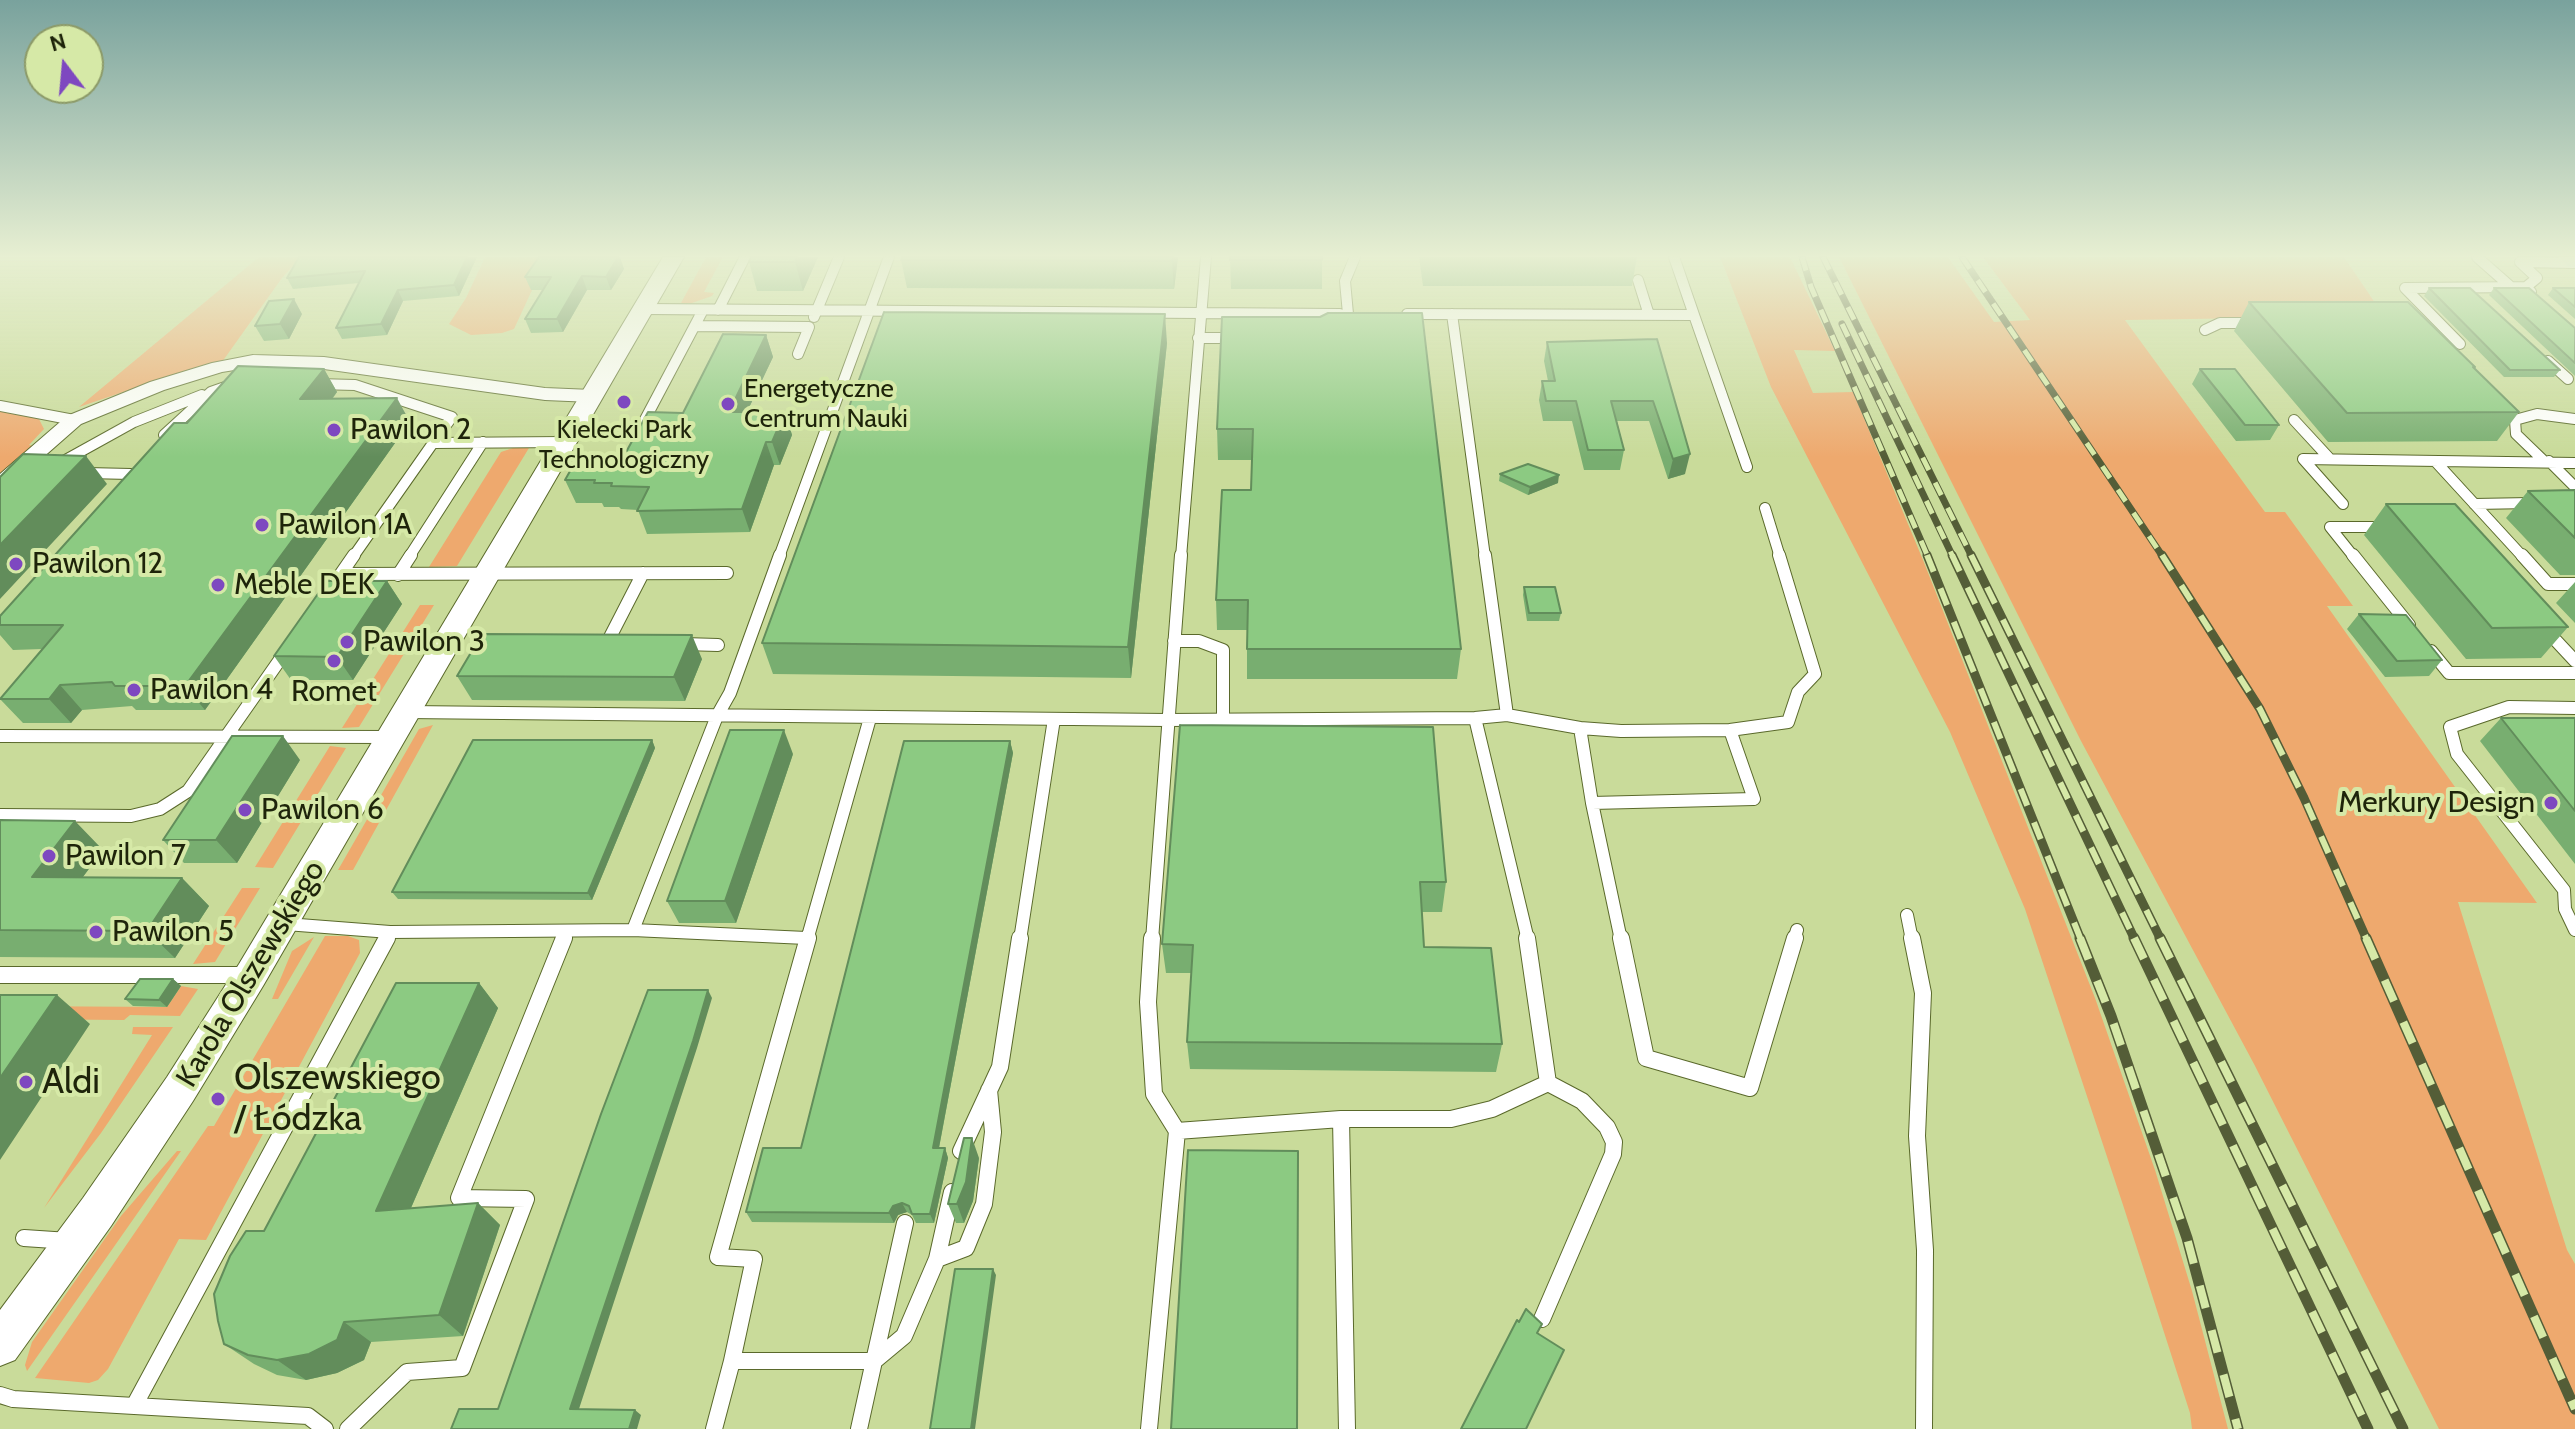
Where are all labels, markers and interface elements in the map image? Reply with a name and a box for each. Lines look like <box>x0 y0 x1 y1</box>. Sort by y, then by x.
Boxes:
north arrow <box>24 24 104 104</box>
text: N <box>47 27 69 57</box>
place label: Energetyczne Centrum Nauki <box>744 373 908 434</box>
marker: Kielecki Park Technologiczny <box>615 393 633 411</box>
marker: Energetyczne Centrum Nauki <box>719 395 737 413</box>
place label: Pawilon 2 <box>350 412 472 448</box>
place label: Kielecki Park Technologiczny <box>539 414 709 476</box>
marker: Pawilon 2 <box>325 421 343 439</box>
place label: Pawilon 1A <box>278 507 412 543</box>
marker: Pawilon 1A <box>253 516 271 534</box>
place label: Pawilon 12 <box>32 546 163 582</box>
marker: Pawilon 12 <box>7 555 25 573</box>
place label: Meble DEK <box>234 567 374 603</box>
marker: Meble DEK <box>209 576 227 594</box>
place label: Pawilon 3 <box>363 624 485 660</box>
marker: Pawilon 3 <box>338 633 356 651</box>
marker: Romet <box>325 652 343 670</box>
place label: Pawilon 4 <box>150 672 273 708</box>
place label: Romet <box>291 674 377 710</box>
marker: Pawilon 4 <box>125 681 143 699</box>
place label: Merkury Design <box>2338 785 2535 821</box>
place label: Pawilon 6 <box>261 792 384 828</box>
marker: Merkury Design <box>2542 794 2560 812</box>
marker: Pawilon 6 <box>236 801 254 819</box>
place label: Pawilon 7 <box>65 838 186 874</box>
marker: Pawilon 7 <box>40 847 58 865</box>
street label: Karola Olszewskiego <box>169 854 333 1094</box>
place label: Pawilon 5 <box>112 914 234 950</box>
marker: Pawilon 5 <box>87 923 105 941</box>
place label: Olszewskiego / Łódzka <box>234 1056 441 1141</box>
place label: Aldi <box>42 1060 100 1104</box>
marker: Aldi <box>17 1073 35 1091</box>
marker: Olszewskiego / Łódzka <box>209 1090 227 1108</box>

